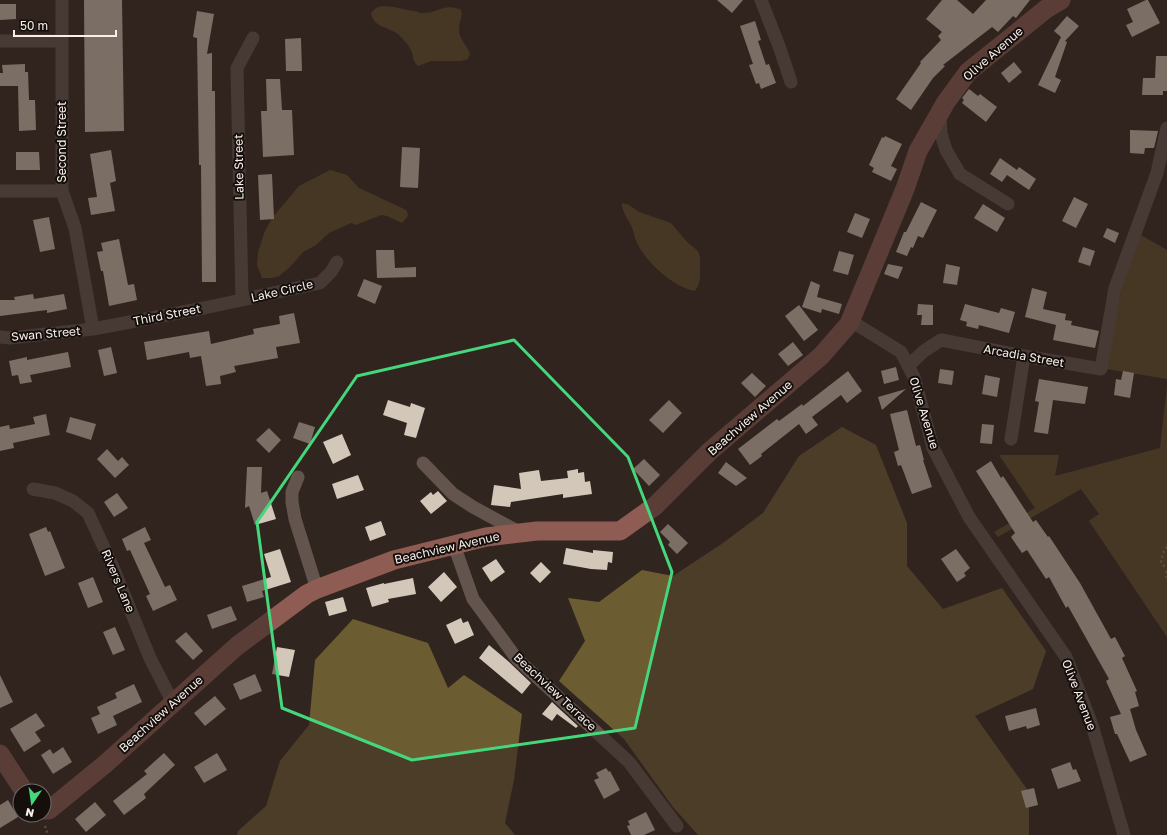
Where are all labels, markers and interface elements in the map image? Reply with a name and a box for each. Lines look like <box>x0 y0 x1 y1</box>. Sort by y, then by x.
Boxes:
scale bar <box>14 12 116 38</box>
text: 50 m <box>20 18 48 33</box>
street label: Olive Avenue <box>960 23 1026 84</box>
street label: Second Street <box>54 101 69 183</box>
street label: Lake Street <box>230 134 247 200</box>
street label: Lake Circle <box>249 276 314 305</box>
street label: Third Street <box>132 301 202 328</box>
street label: Swan Street <box>11 323 82 344</box>
street label: Arcadia Street <box>982 341 1066 370</box>
street label: Olive Avenue <box>906 375 943 451</box>
street label: Beachview Avenue <box>704 377 795 458</box>
street label: Beachview Avenue <box>393 528 501 567</box>
street label: Rivers Lane <box>98 547 138 615</box>
street label: Beachview Terrace <box>511 649 600 734</box>
street label: Olive Avenue <box>1059 657 1100 732</box>
street label: Beachview Avenue <box>116 672 206 755</box>
north arrow <box>12 783 52 823</box>
text: N <box>24 806 35 821</box>

